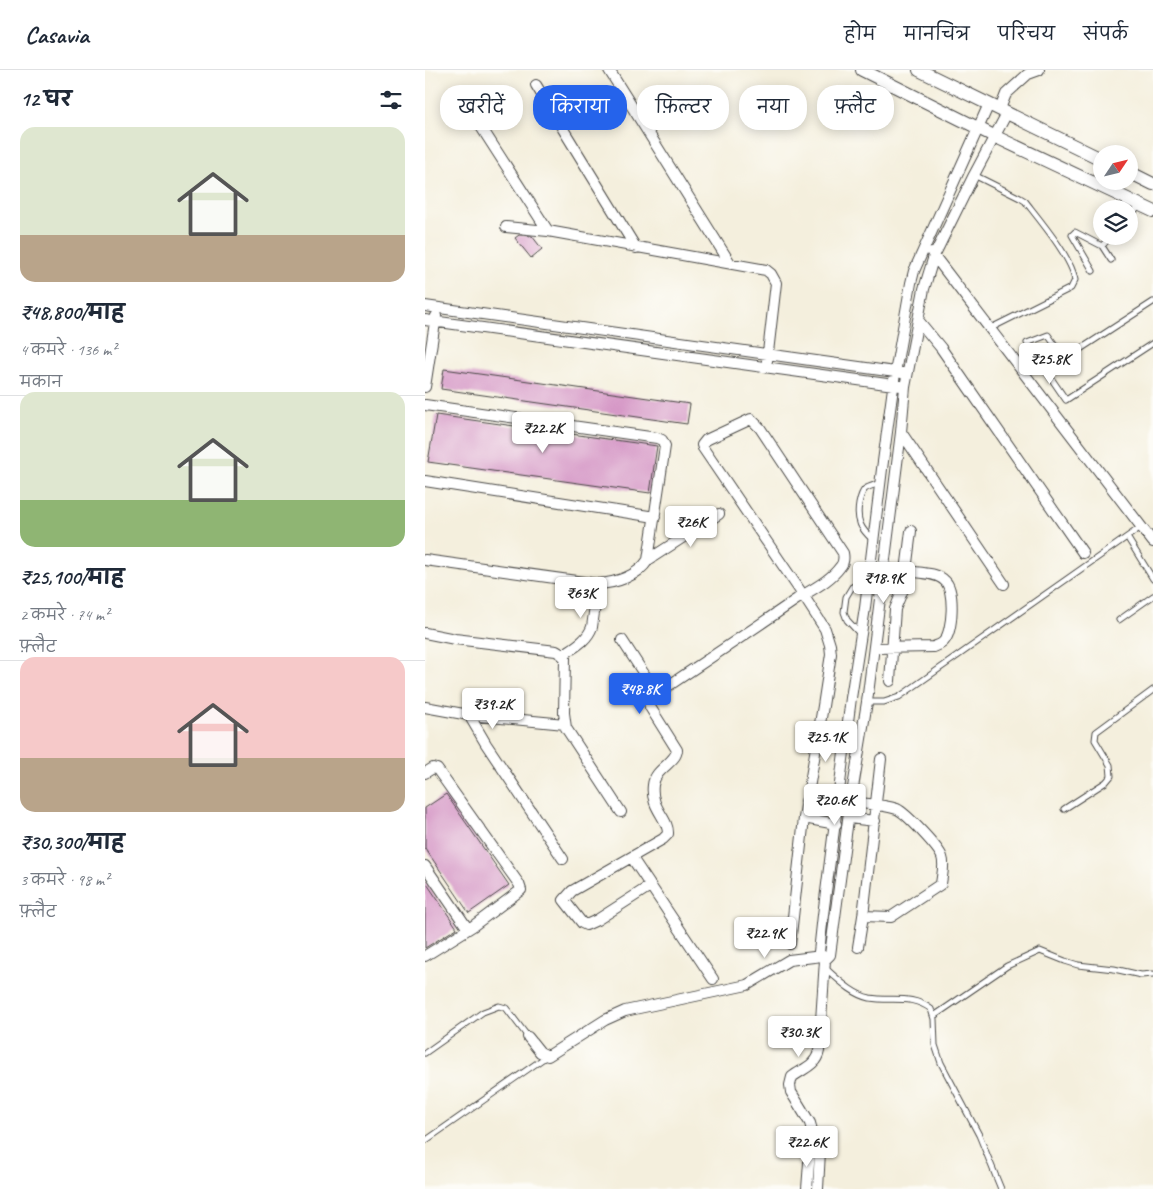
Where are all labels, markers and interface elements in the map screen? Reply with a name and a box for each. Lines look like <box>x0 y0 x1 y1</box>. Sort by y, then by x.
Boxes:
text: Casavia <box>25 20 89 50</box>
text: होम <box>844 23 876 45</box>
text: मानचित्र <box>904 23 970 45</box>
text: परिचय <box>998 23 1055 45</box>
text: संपर्क <box>1083 23 1128 45</box>
chip: खरीदें <box>440 85 523 130</box>
chip: किराया <box>533 85 627 130</box>
chip: फ़िल्टर <box>637 85 729 130</box>
chip: नया <box>739 85 807 130</box>
chip: फ़्लैट <box>817 85 894 130</box>
text: 12 घर <box>20 86 72 112</box>
icon: filters <box>377 86 405 114</box>
north arrow <box>1093 145 1137 190</box>
map controls <box>1093 145 1138 245</box>
icon: home <box>168 159 258 249</box>
button: layers <box>1093 200 1138 245</box>
text: ₹48,800/माह <box>20 299 125 325</box>
text: 4 कमरे · 136 m² <box>20 340 116 360</box>
pin: ₹25.8K <box>1009 342 1091 385</box>
text: ₹25.8K <box>1030 349 1070 369</box>
text: मकान <box>20 372 62 392</box>
pin: ₹22.2K <box>502 412 584 454</box>
text: ₹22.2K <box>523 418 563 438</box>
icon: home <box>168 425 258 515</box>
pin: ₹26K <box>661 506 721 548</box>
text: ₹26K <box>676 512 706 532</box>
pin: ₹18.9K <box>843 562 925 604</box>
text: ₹25,100/माह <box>20 564 124 590</box>
text: ₹18.9K <box>864 568 904 588</box>
pin: ₹63K <box>551 576 611 619</box>
text: ₹63K <box>566 583 596 603</box>
text: 2 कमरे · 74 m² <box>20 605 109 625</box>
text: फ़्लैट <box>20 637 56 657</box>
pin: ₹48.8K <box>599 672 681 715</box>
text: ₹48.8K <box>620 679 660 699</box>
pin: ₹39.2K <box>452 688 534 730</box>
icon: home <box>168 690 258 780</box>
text: ₹39.2K <box>473 694 513 714</box>
pin: ₹25.1K <box>785 720 867 763</box>
text: ₹25.1K <box>806 727 846 747</box>
pin: ₹20.6K <box>794 784 876 826</box>
text: ₹20.6K <box>815 790 855 810</box>
text: ₹30,300/माह <box>20 829 125 855</box>
text: 3 कमरे · 98 m² <box>20 870 109 890</box>
text: फ़्लैट <box>20 902 56 922</box>
pin: ₹22.9K <box>724 916 806 959</box>
text: ₹22.9K <box>745 923 785 943</box>
pin: ₹30.3K <box>758 1016 840 1058</box>
text: ₹30.3K <box>779 1022 819 1042</box>
pin: ₹22.6K <box>766 1126 848 1168</box>
text: ₹22.6K <box>787 1132 827 1152</box>

